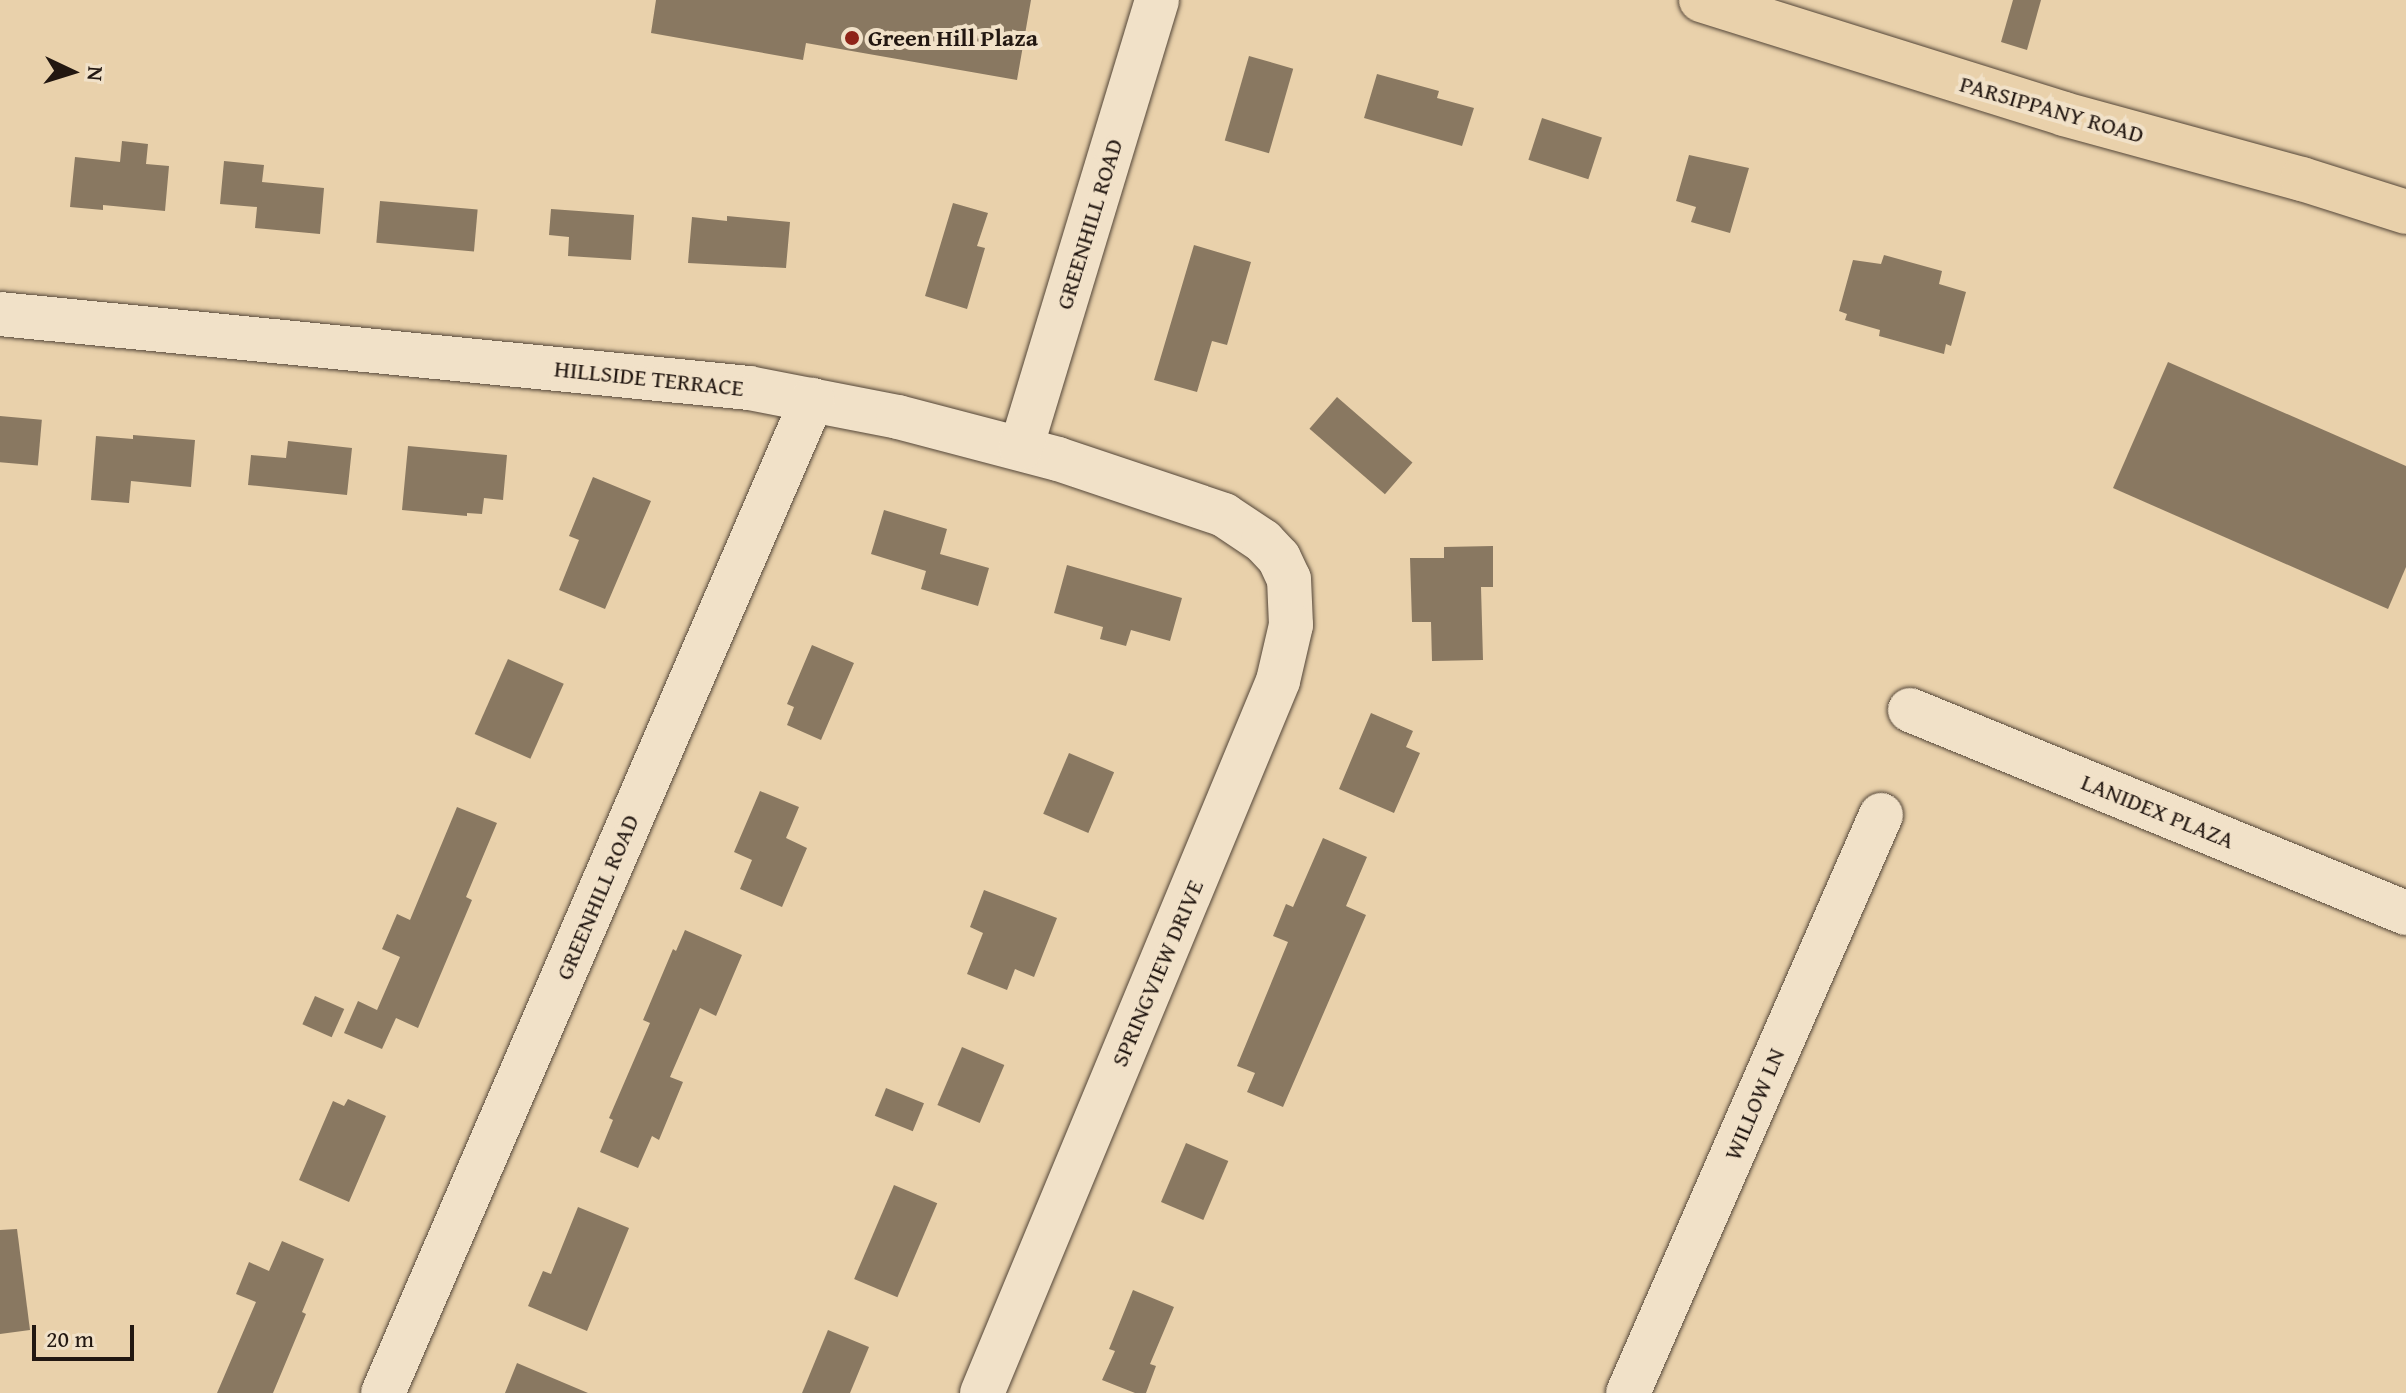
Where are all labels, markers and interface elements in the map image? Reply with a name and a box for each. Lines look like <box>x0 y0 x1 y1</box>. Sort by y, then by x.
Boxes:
place label: Green Hill Plaza <box>868 24 1038 52</box>
marker: Green Hill Plaza <box>843 29 861 47</box>
north arrow <box>32 32 112 112</box>
text: N <box>79 65 112 82</box>
street label: PARSIPPANY ROAD <box>1957 69 2147 149</box>
street label: GREENHILL ROAD <box>1049 135 1129 313</box>
street label: HILLSIDE TERRACE <box>553 354 745 402</box>
street label: LANIDEX PLAZA <box>2077 767 2239 855</box>
street label: GREENHILL ROAD <box>549 810 645 984</box>
street label: SPRINGVIEW DRIVE <box>1105 875 1209 1071</box>
street label: WILLOW LN <box>1718 1044 1790 1164</box>
scale bar <box>36 1309 138 1359</box>
text: 20 m <box>46 1321 94 1356</box>

